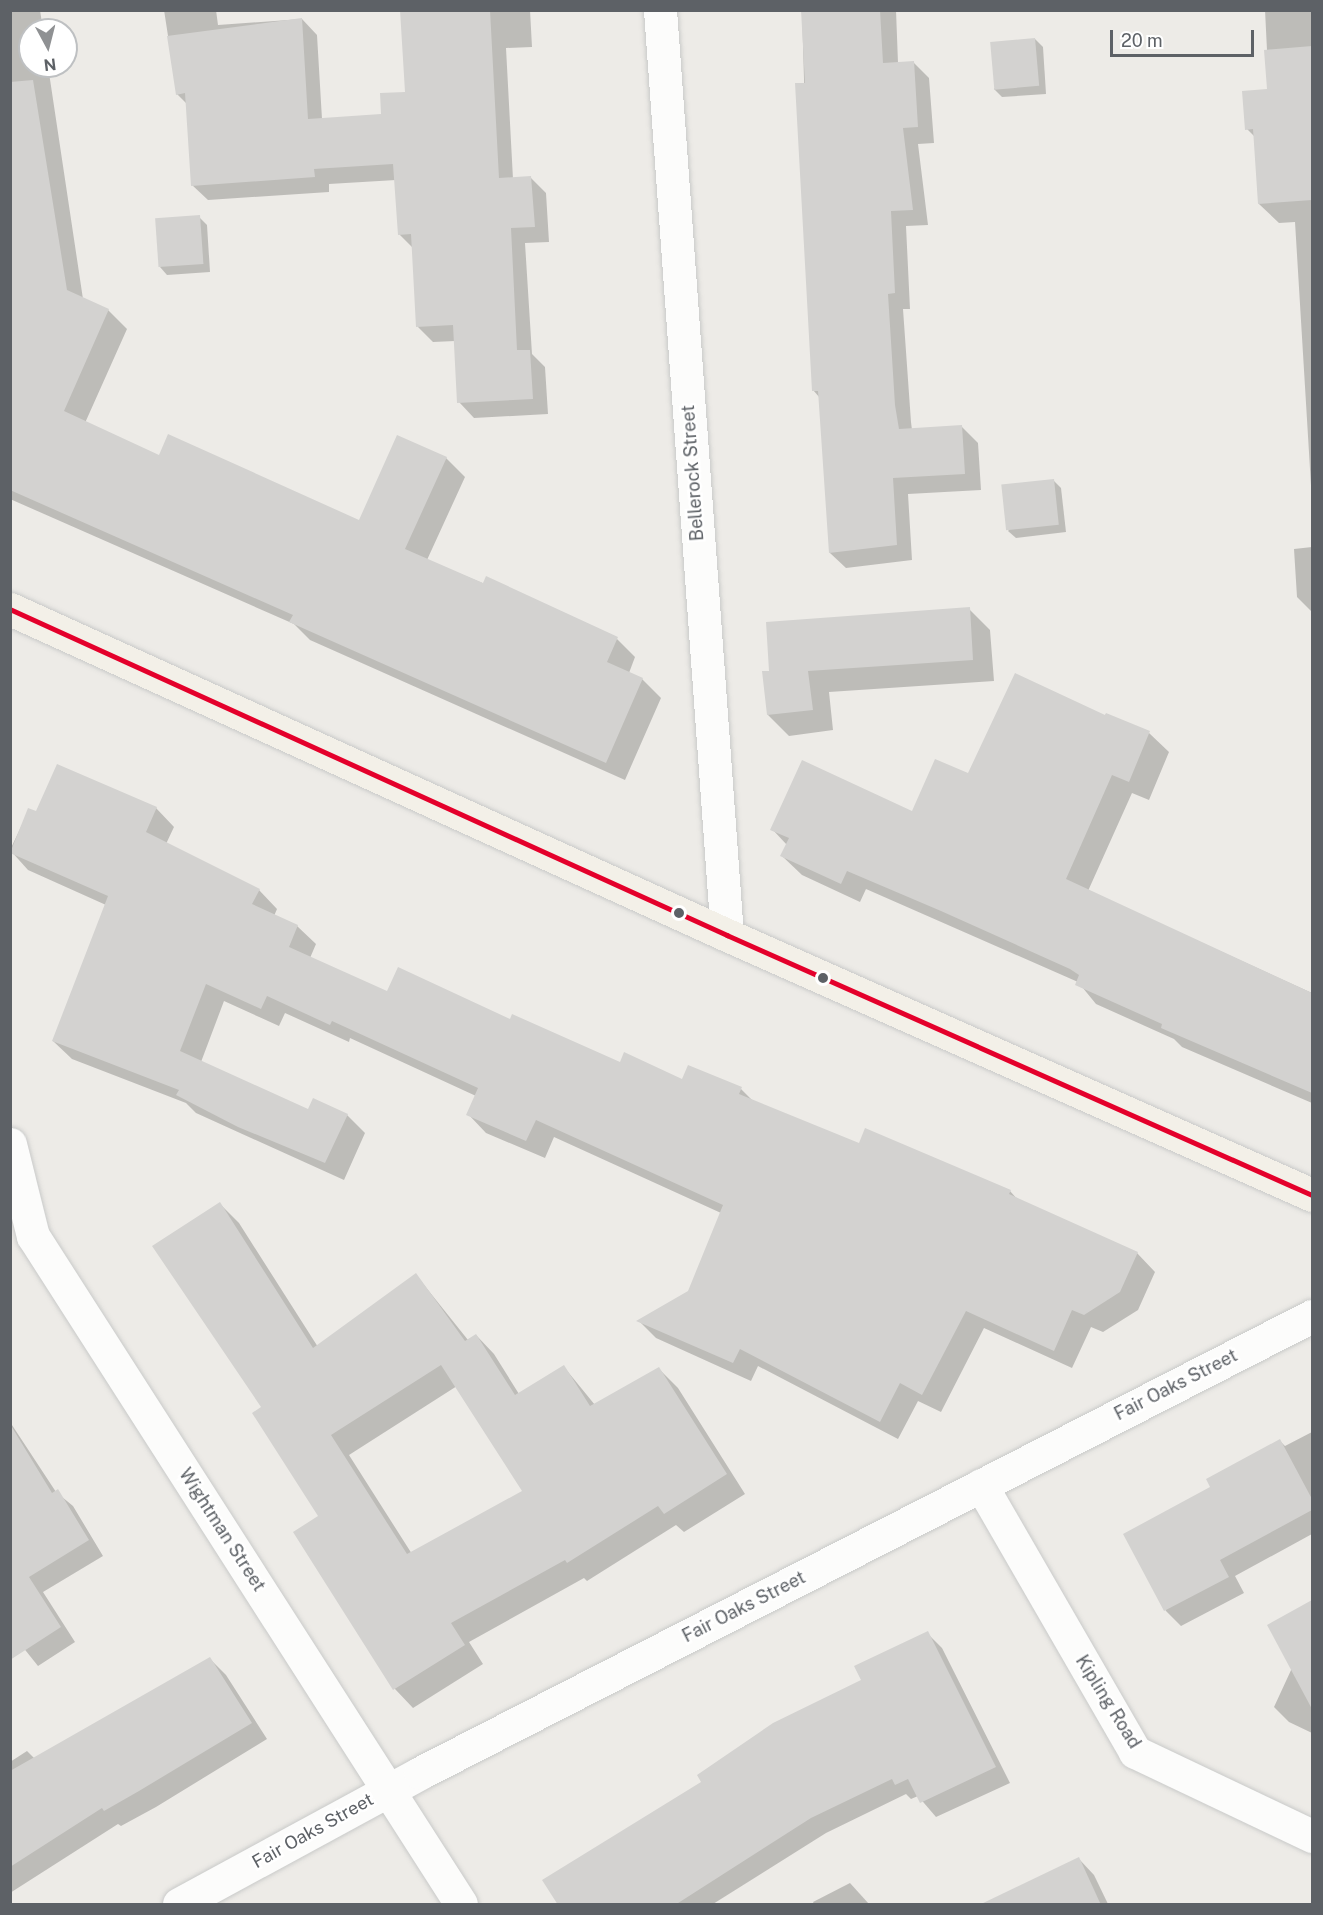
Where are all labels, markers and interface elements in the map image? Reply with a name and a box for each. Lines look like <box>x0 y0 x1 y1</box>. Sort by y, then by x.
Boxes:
north arrow <box>18 18 78 78</box>
scale bar <box>1113 18 1257 56</box>
text: 20 m <box>1121 30 1163 51</box>
text: N <box>43 54 57 75</box>
street label: Bellerock Street <box>677 404 709 542</box>
unlabelled marker <box>673 907 685 919</box>
unlabelled marker <box>817 972 829 984</box>
street label: Fair Oaks Street <box>1111 1345 1241 1425</box>
street label: Wightman Street <box>174 1464 270 1596</box>
street label: Fair Oaks Street <box>679 1567 809 1647</box>
street label: Kipling Road <box>1071 1651 1145 1753</box>
street label: Fair Oaks Street <box>249 1789 377 1873</box>

